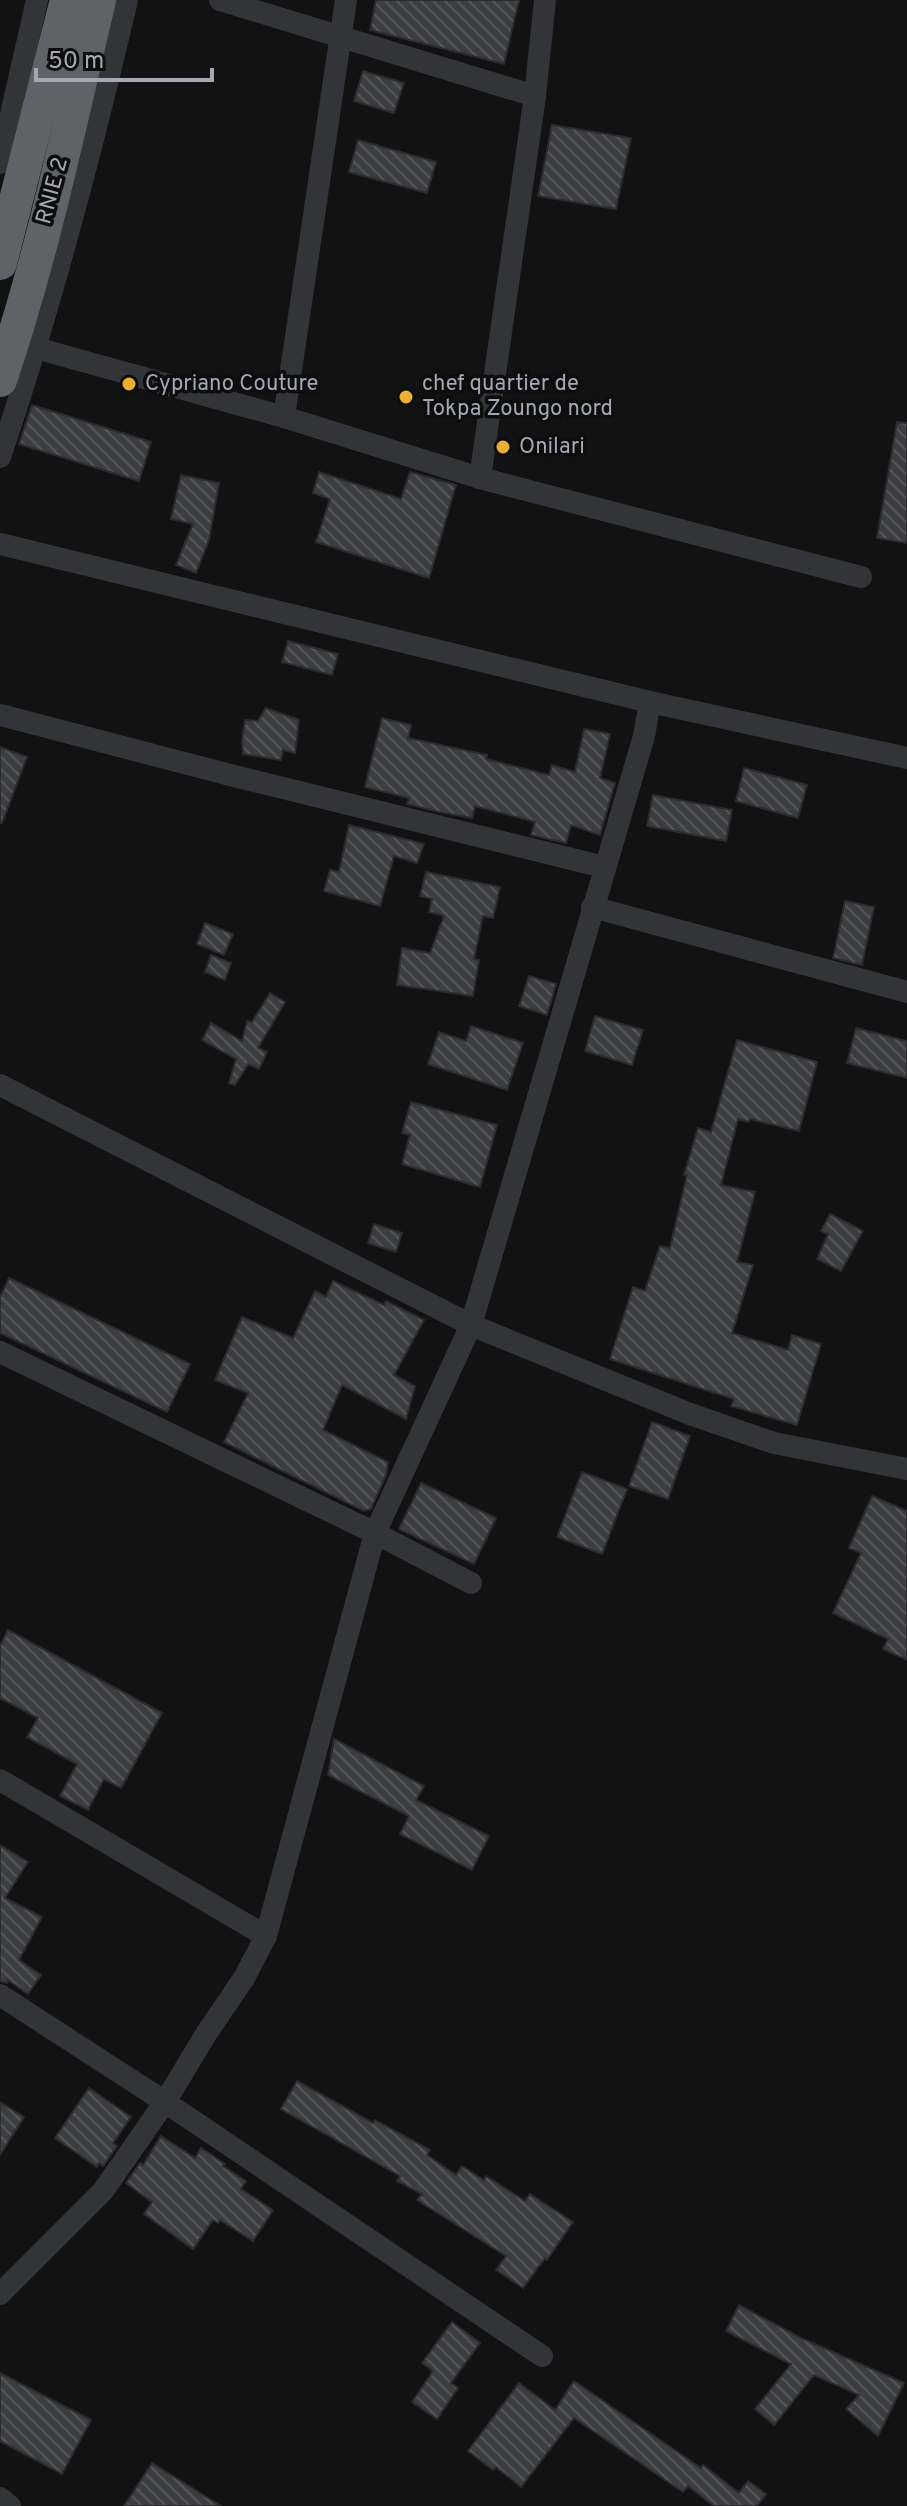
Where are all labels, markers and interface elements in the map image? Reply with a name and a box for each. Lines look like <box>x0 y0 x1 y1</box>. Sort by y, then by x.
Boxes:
scale bar <box>36 32 212 82</box>
text: 50 m <box>48 47 104 77</box>
street label: RNIE 2 <box>31 155 75 227</box>
place label: Cypriano Couture <box>145 371 318 398</box>
place label: chef quartier de Tokpa Zoungo nord <box>422 371 613 423</box>
marker: Cypriano Couture <box>120 375 138 393</box>
marker: chef quartier de Tokpa Zoungo nord <box>397 388 415 406</box>
place label: Onilari <box>519 434 585 461</box>
marker: Onilari <box>494 438 512 456</box>

